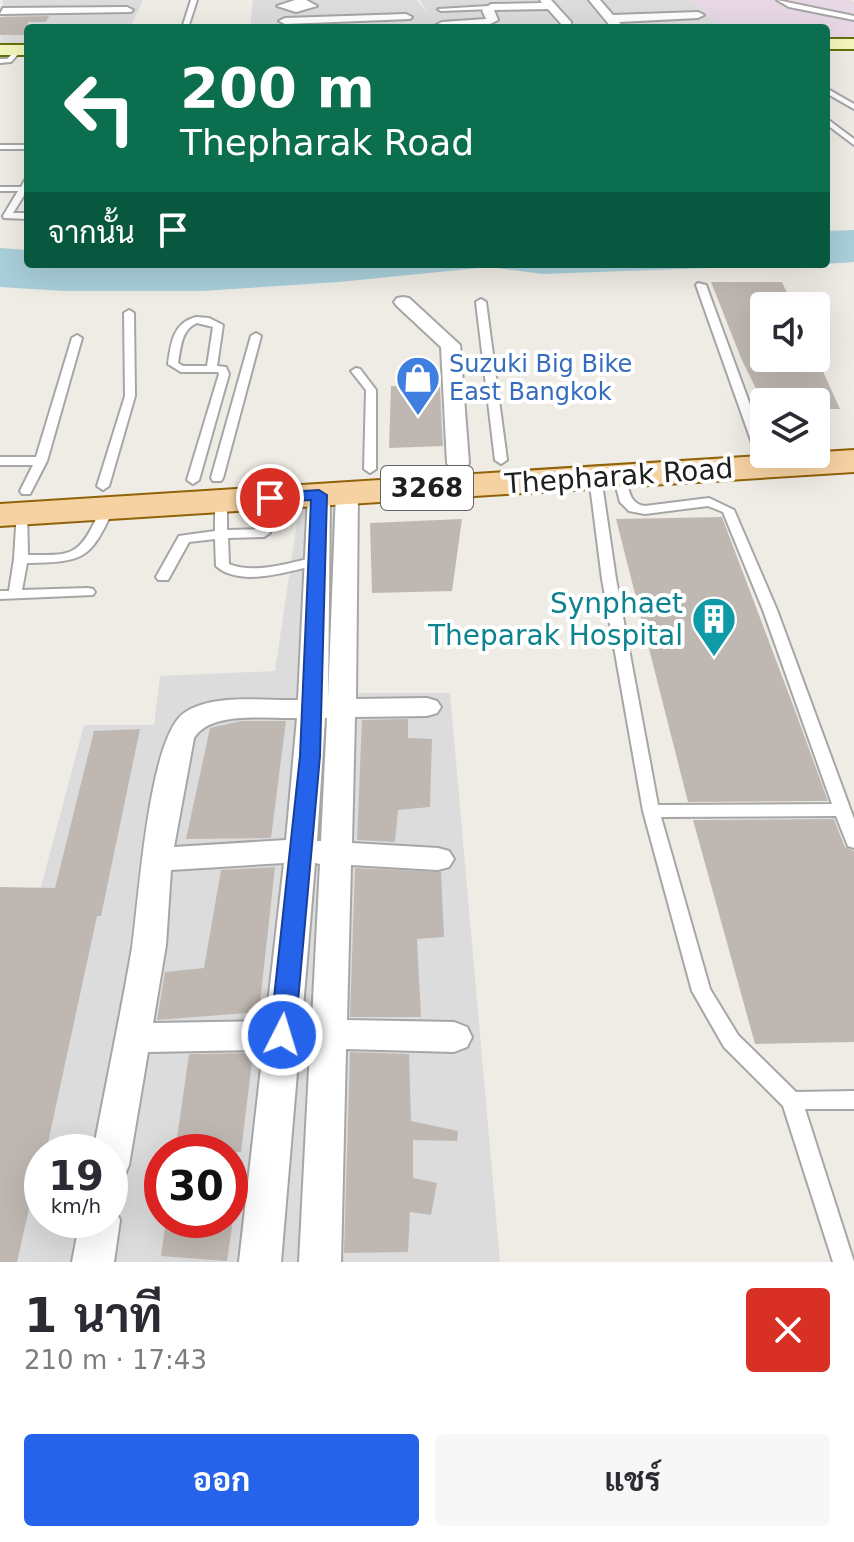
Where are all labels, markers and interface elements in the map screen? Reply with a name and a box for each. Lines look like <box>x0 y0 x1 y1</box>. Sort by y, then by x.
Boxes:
text: 200 m <box>180 55 375 120</box>
icon: left <box>48 56 152 160</box>
text: Thepharak Road <box>180 122 474 163</box>
icon: arrive <box>151 208 195 252</box>
text: จากนั้น <box>48 215 135 250</box>
map controls <box>750 292 830 468</box>
button: sound <box>750 292 830 372</box>
place label: Suzuki Big Bike East Bangkok <box>449 350 632 406</box>
shop icon: Suzuki Big Bike East Bangkok <box>394 354 442 417</box>
button: layers <box>750 388 830 468</box>
street label: Thepharak Road <box>503 452 734 501</box>
pin <box>236 464 304 532</box>
road number: 3268 <box>381 466 473 510</box>
icon: arrive <box>248 476 292 520</box>
place label: Synphaet Theparak Hospital <box>427 587 683 652</box>
building icon: Synphaet Theparak Hospital <box>690 595 738 658</box>
position arrow <box>240 993 324 1077</box>
speed limit sign: 30 <box>144 1134 248 1238</box>
text: 19 <box>48 1153 104 1199</box>
text: km/h <box>51 1194 101 1218</box>
text: 1 นาที <box>24 1287 162 1343</box>
button: close <box>746 1288 830 1372</box>
text: 210 m · 17:43 <box>24 1345 207 1375</box>
button: ออก <box>24 1434 419 1526</box>
button: แชร์ <box>435 1434 830 1526</box>

